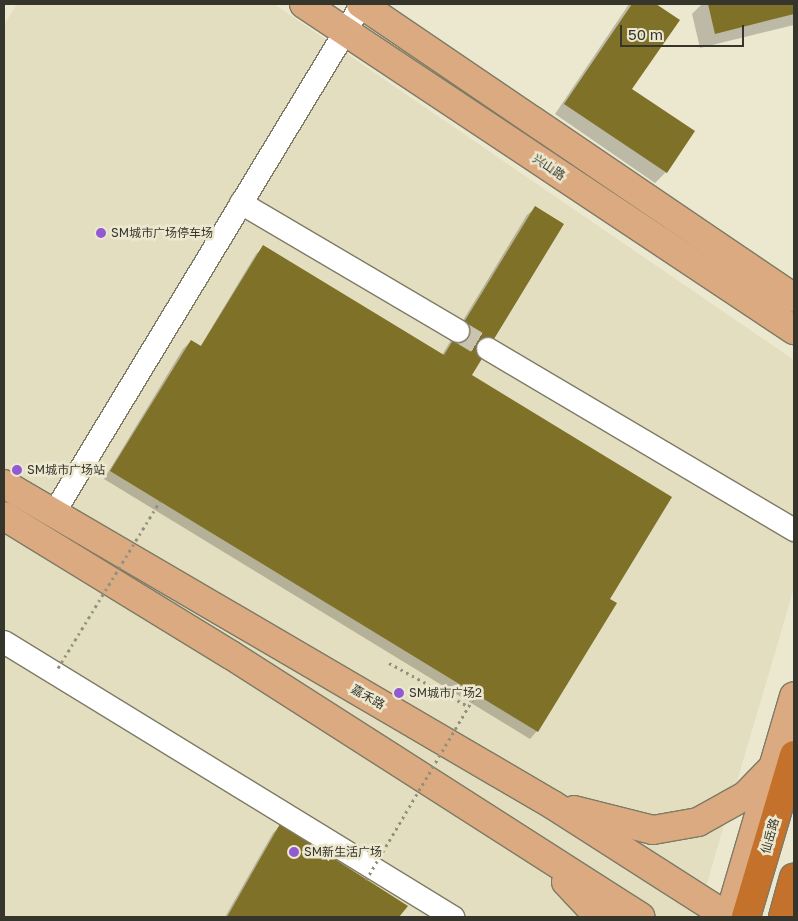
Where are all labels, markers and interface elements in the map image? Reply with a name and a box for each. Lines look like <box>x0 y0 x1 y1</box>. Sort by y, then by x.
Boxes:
scale bar <box>623 15 747 47</box>
text: 50 m <box>628 25 663 43</box>
street label: 兴山路 <box>530 151 568 183</box>
place label: SM城市广场停车场 <box>111 226 213 240</box>
marker: SM城市广场停车场 <box>95 227 107 239</box>
place label: SM城市广场站 <box>27 463 105 477</box>
marker: SM城市广场站 <box>11 464 23 476</box>
street label: 嘉禾路 <box>349 682 387 712</box>
place label: SM城市广场2 <box>409 686 482 700</box>
marker: SM城市广场2 <box>393 687 405 699</box>
street label: 仙岳路 <box>758 817 782 855</box>
place label: SM新生活广场 <box>304 845 382 859</box>
marker: SM新生活广场 <box>288 846 300 858</box>

